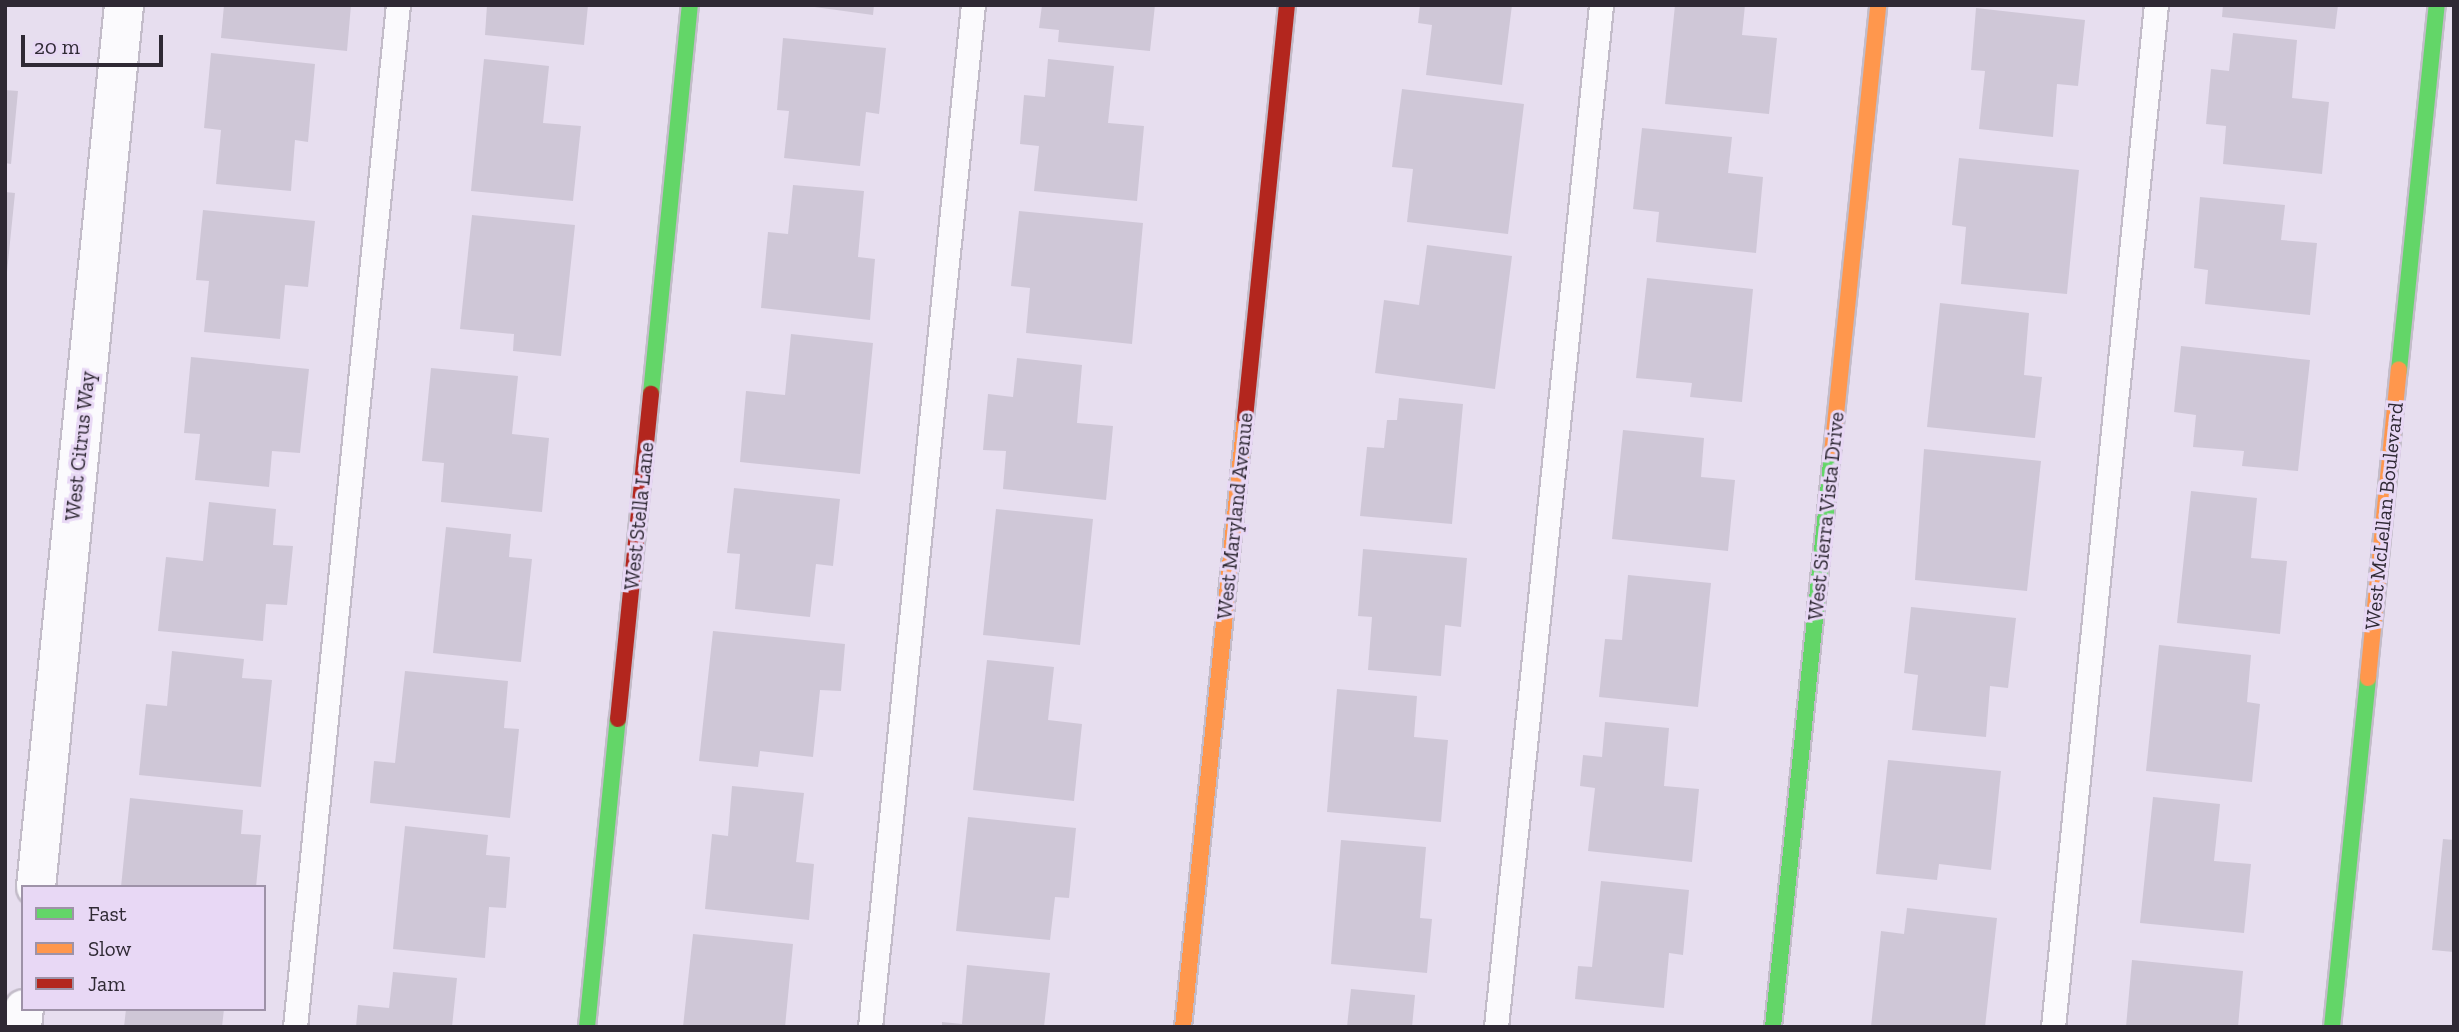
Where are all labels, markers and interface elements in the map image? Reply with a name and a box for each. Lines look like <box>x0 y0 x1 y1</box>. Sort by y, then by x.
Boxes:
scale bar <box>24 21 166 65</box>
text: 20 m <box>34 34 80 59</box>
street label: West Citrus Way <box>60 369 100 523</box>
street label: West McLellan Boulevard <box>2360 401 2408 631</box>
street label: West Sierra Vista Drive <box>1802 410 1850 622</box>
street label: West Maryland Avenue <box>1212 411 1258 621</box>
street label: West Stella Lane <box>619 441 659 591</box>
legend <box>21 885 266 1011</box>
text: Fast <box>88 901 127 926</box>
text: Slow <box>88 936 131 961</box>
text: Jam <box>88 971 125 996</box>

